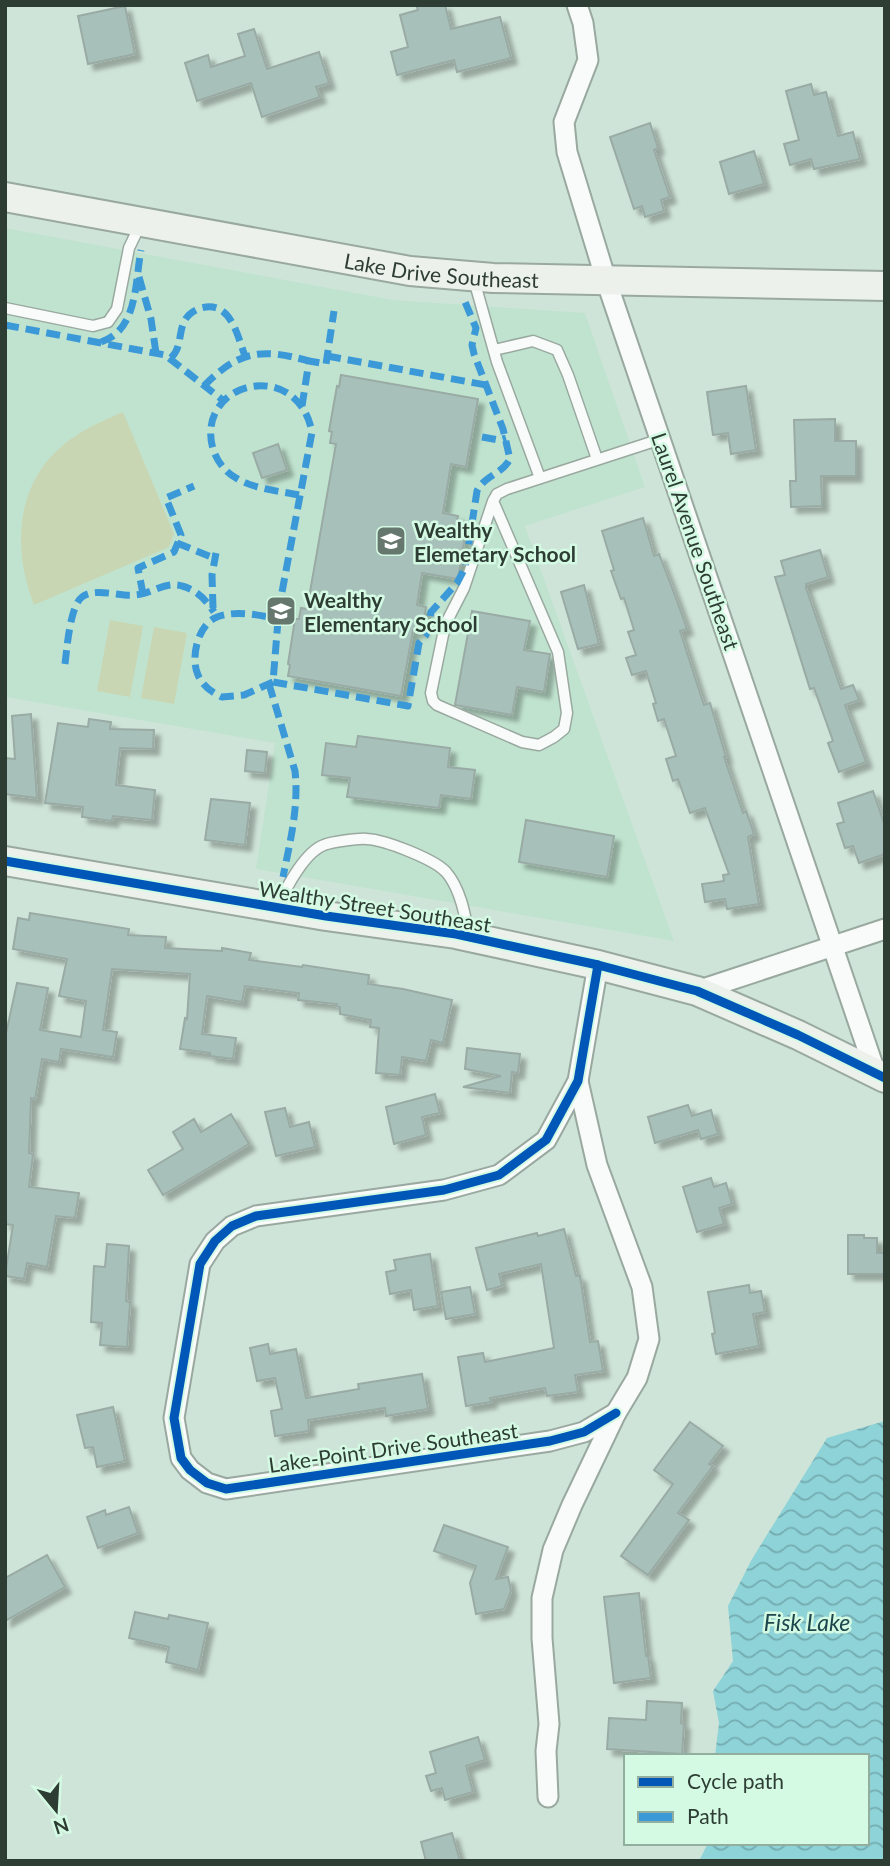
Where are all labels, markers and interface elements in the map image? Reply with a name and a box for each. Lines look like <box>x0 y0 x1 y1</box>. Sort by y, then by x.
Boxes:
street label: Lake Drive Southeast <box>342 247 540 291</box>
street label: Laurel Avenue Southeast <box>647 429 745 653</box>
place label: Wealthy Elemetary School <box>414 517 576 566</box>
school or university icon: Wealthy Elemetary School <box>374 524 408 558</box>
place label: Wealthy Elementary School <box>304 587 478 636</box>
school or university icon: Wealthy Elementary School <box>264 594 298 628</box>
street label: Wealthy Street Southeast <box>257 875 493 937</box>
street label: Lake-Point Drive Southeast <box>267 1417 520 1477</box>
water label: Fisk Lake <box>764 1608 850 1636</box>
legend <box>624 1754 869 1845</box>
text: Cycle path <box>687 1768 784 1793</box>
north arrow <box>21 1775 91 1845</box>
text: Path <box>687 1803 729 1828</box>
text: N <box>51 1813 72 1840</box>

